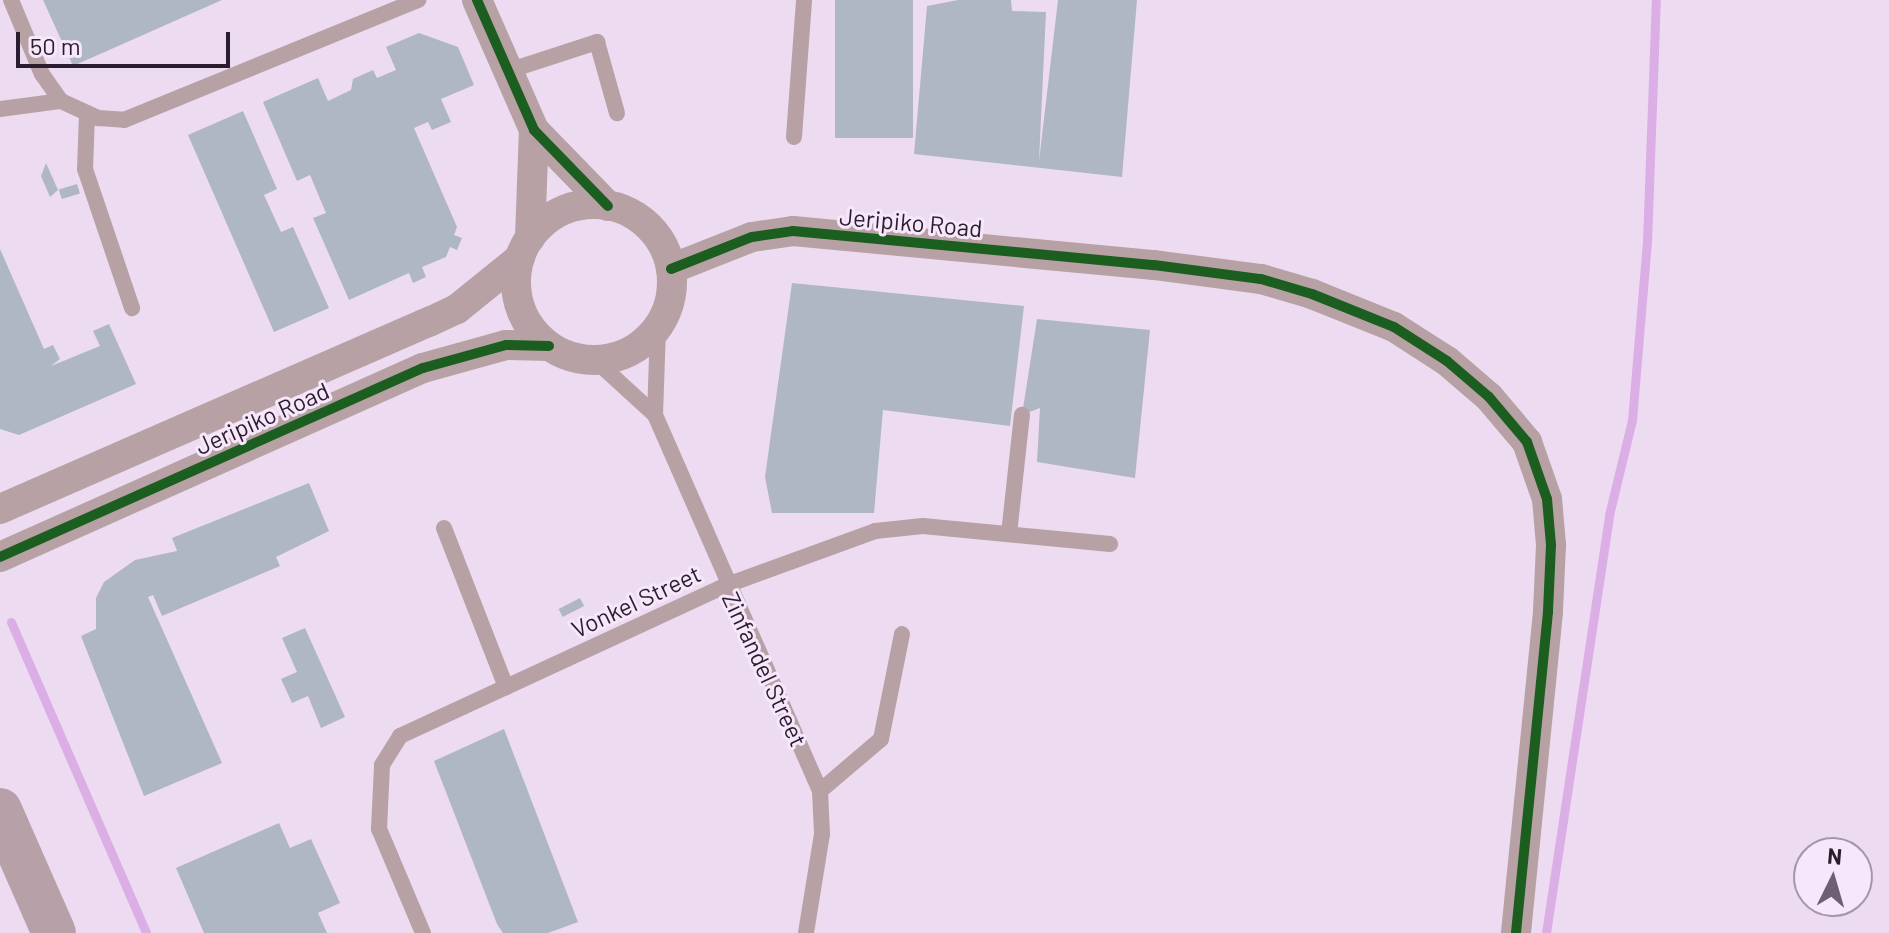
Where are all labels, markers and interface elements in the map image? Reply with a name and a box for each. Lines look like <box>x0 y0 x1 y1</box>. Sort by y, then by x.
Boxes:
scale bar <box>20 16 234 66</box>
text: 50 m <box>30 31 81 60</box>
street label: Jeripiko Road <box>838 201 984 243</box>
street label: Jeripiko Road <box>191 376 333 460</box>
street label: Vonkel Street <box>567 559 705 643</box>
street label: Zinfandel Street <box>717 587 813 751</box>
north arrow <box>1793 837 1873 917</box>
text: N <box>1826 841 1843 869</box>

